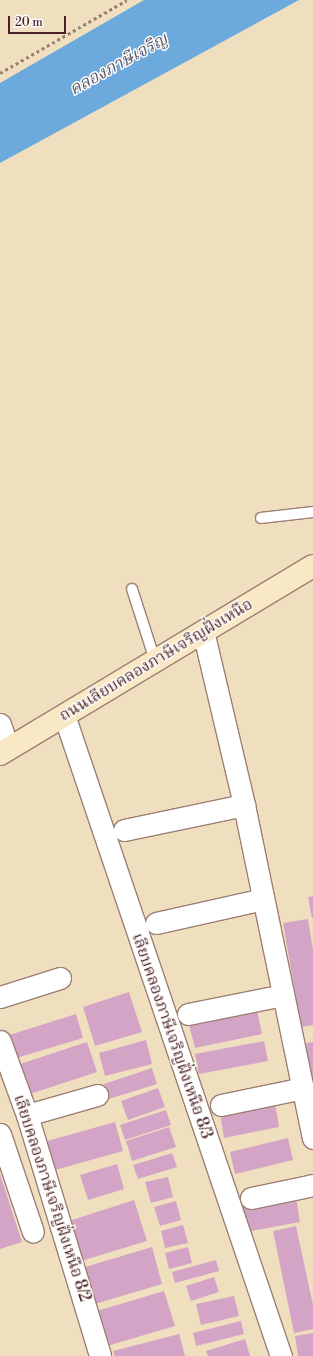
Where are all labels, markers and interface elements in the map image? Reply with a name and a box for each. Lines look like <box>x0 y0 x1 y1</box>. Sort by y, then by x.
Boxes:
scale bar <box>10 8 68 34</box>
text: 20 m <box>15 15 43 30</box>
water label: คลองภาษีเจริญ <box>66 30 172 100</box>
street label: ถนนเลียบคลองภาษีเจริญฝั่งเหนือ <box>56 595 256 725</box>
street label: เลียบคลองภาษีเจริญฝั่งเหนือ 8/3 <box>128 931 216 1141</box>
street label: เลียบคลองภาษีเจริญฝั่งเหนือ 8/2 <box>9 1092 95 1304</box>

